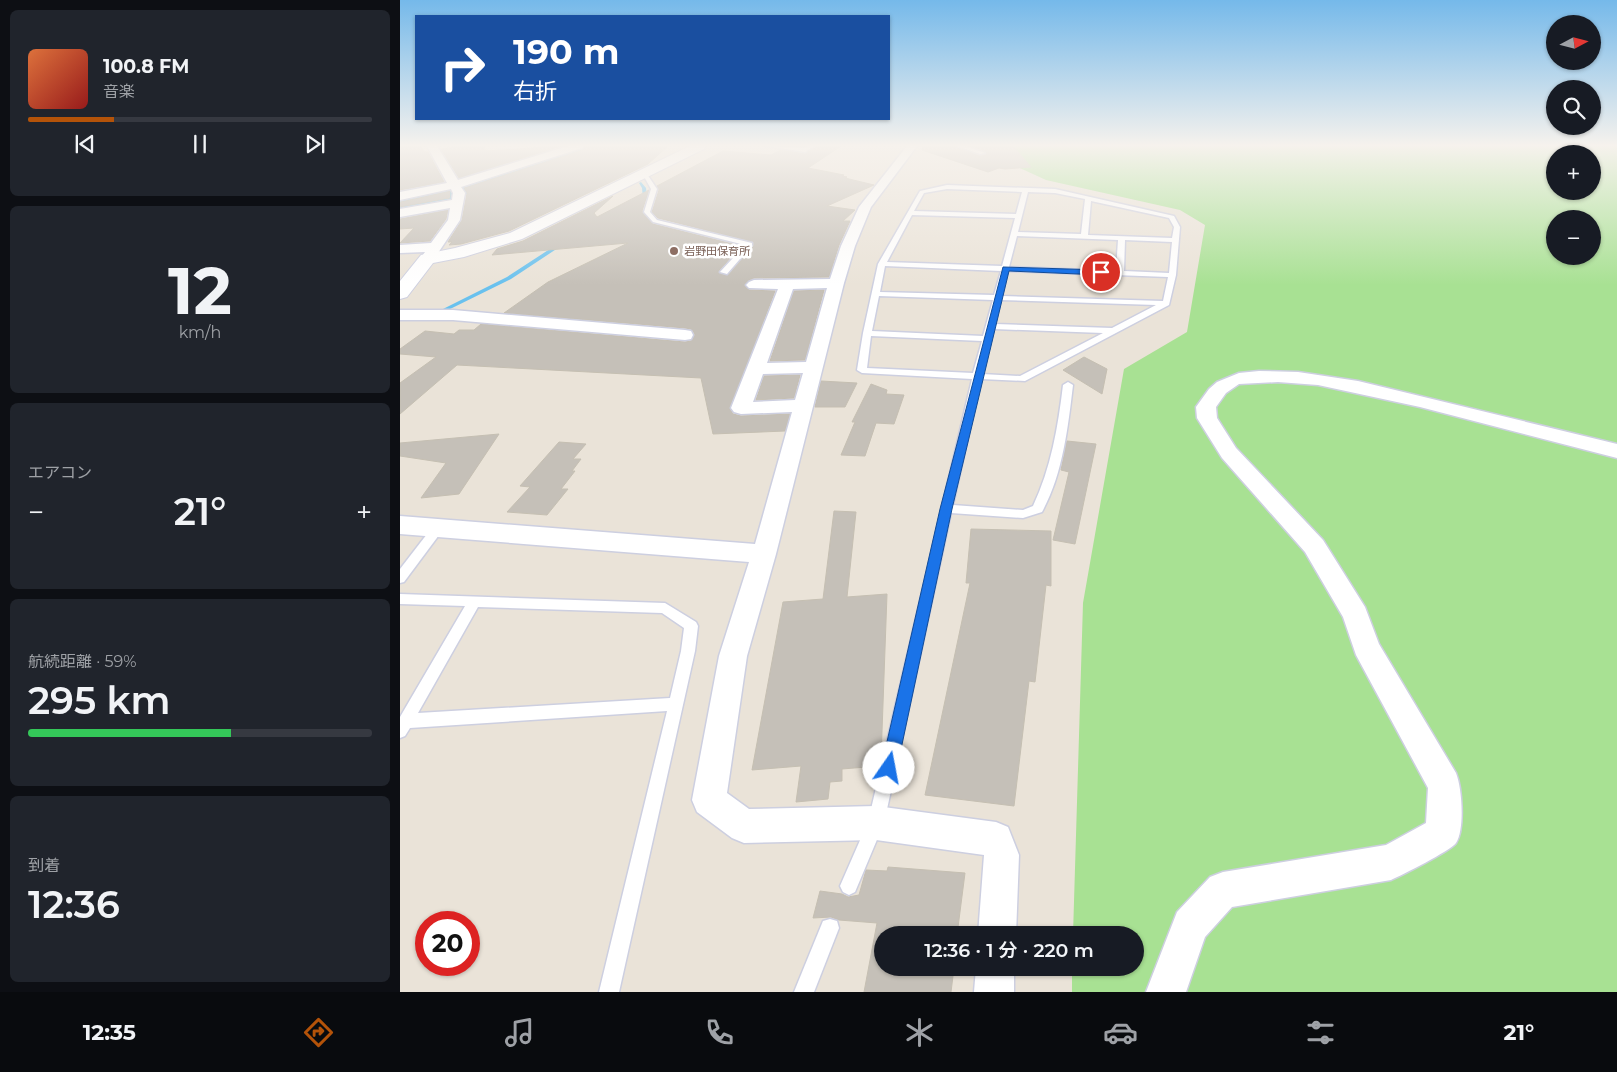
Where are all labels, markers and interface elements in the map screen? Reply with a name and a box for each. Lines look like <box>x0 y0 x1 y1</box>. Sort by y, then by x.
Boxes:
north arrow <box>1546 15 1601 70</box>
map controls <box>1546 15 1601 265</box>
text: 190 m <box>513 30 619 73</box>
icon: right <box>430 35 495 100</box>
text: 100.8 FM <box>103 55 189 78</box>
text: 右折 <box>513 78 557 105</box>
button: search <box>1546 80 1601 135</box>
text: 音楽 <box>103 82 135 101</box>
icon: previous <box>71 130 99 158</box>
icon: pause <box>186 130 214 158</box>
icon: next <box>301 130 329 158</box>
button: + <box>1546 145 1601 200</box>
button: − <box>1546 210 1601 265</box>
place label: 岩野田保育所 <box>684 244 751 258</box>
marker: 岩野田保育所 <box>668 245 680 257</box>
text: 12 <box>168 251 232 330</box>
pin <box>1080 251 1122 293</box>
icon: arrive <box>1087 258 1115 286</box>
text: km/h <box>179 323 221 342</box>
text: エアコン <box>28 463 92 482</box>
text: 21° <box>174 488 226 535</box>
text: − <box>28 495 44 529</box>
text: + <box>356 495 372 529</box>
text: 航続距離 · 59% <box>28 652 136 671</box>
text: 295 km <box>28 677 171 724</box>
position arrow <box>862 741 914 793</box>
text: 到着 <box>28 856 60 875</box>
text: 12:36 <box>28 881 120 928</box>
speed limit sign: 20 <box>415 911 480 976</box>
text: 12:36 · 1 分 · 220 m <box>924 939 1094 962</box>
icon: directions <box>301 1015 336 1050</box>
icon: music <box>502 1015 537 1050</box>
icon: phone <box>702 1015 737 1050</box>
icon: climate <box>902 1015 937 1050</box>
icon: car <box>1103 1015 1138 1050</box>
icon: filters <box>1303 1015 1338 1050</box>
text: 12:35 <box>83 1019 136 1046</box>
text: 21° <box>1503 1019 1534 1046</box>

